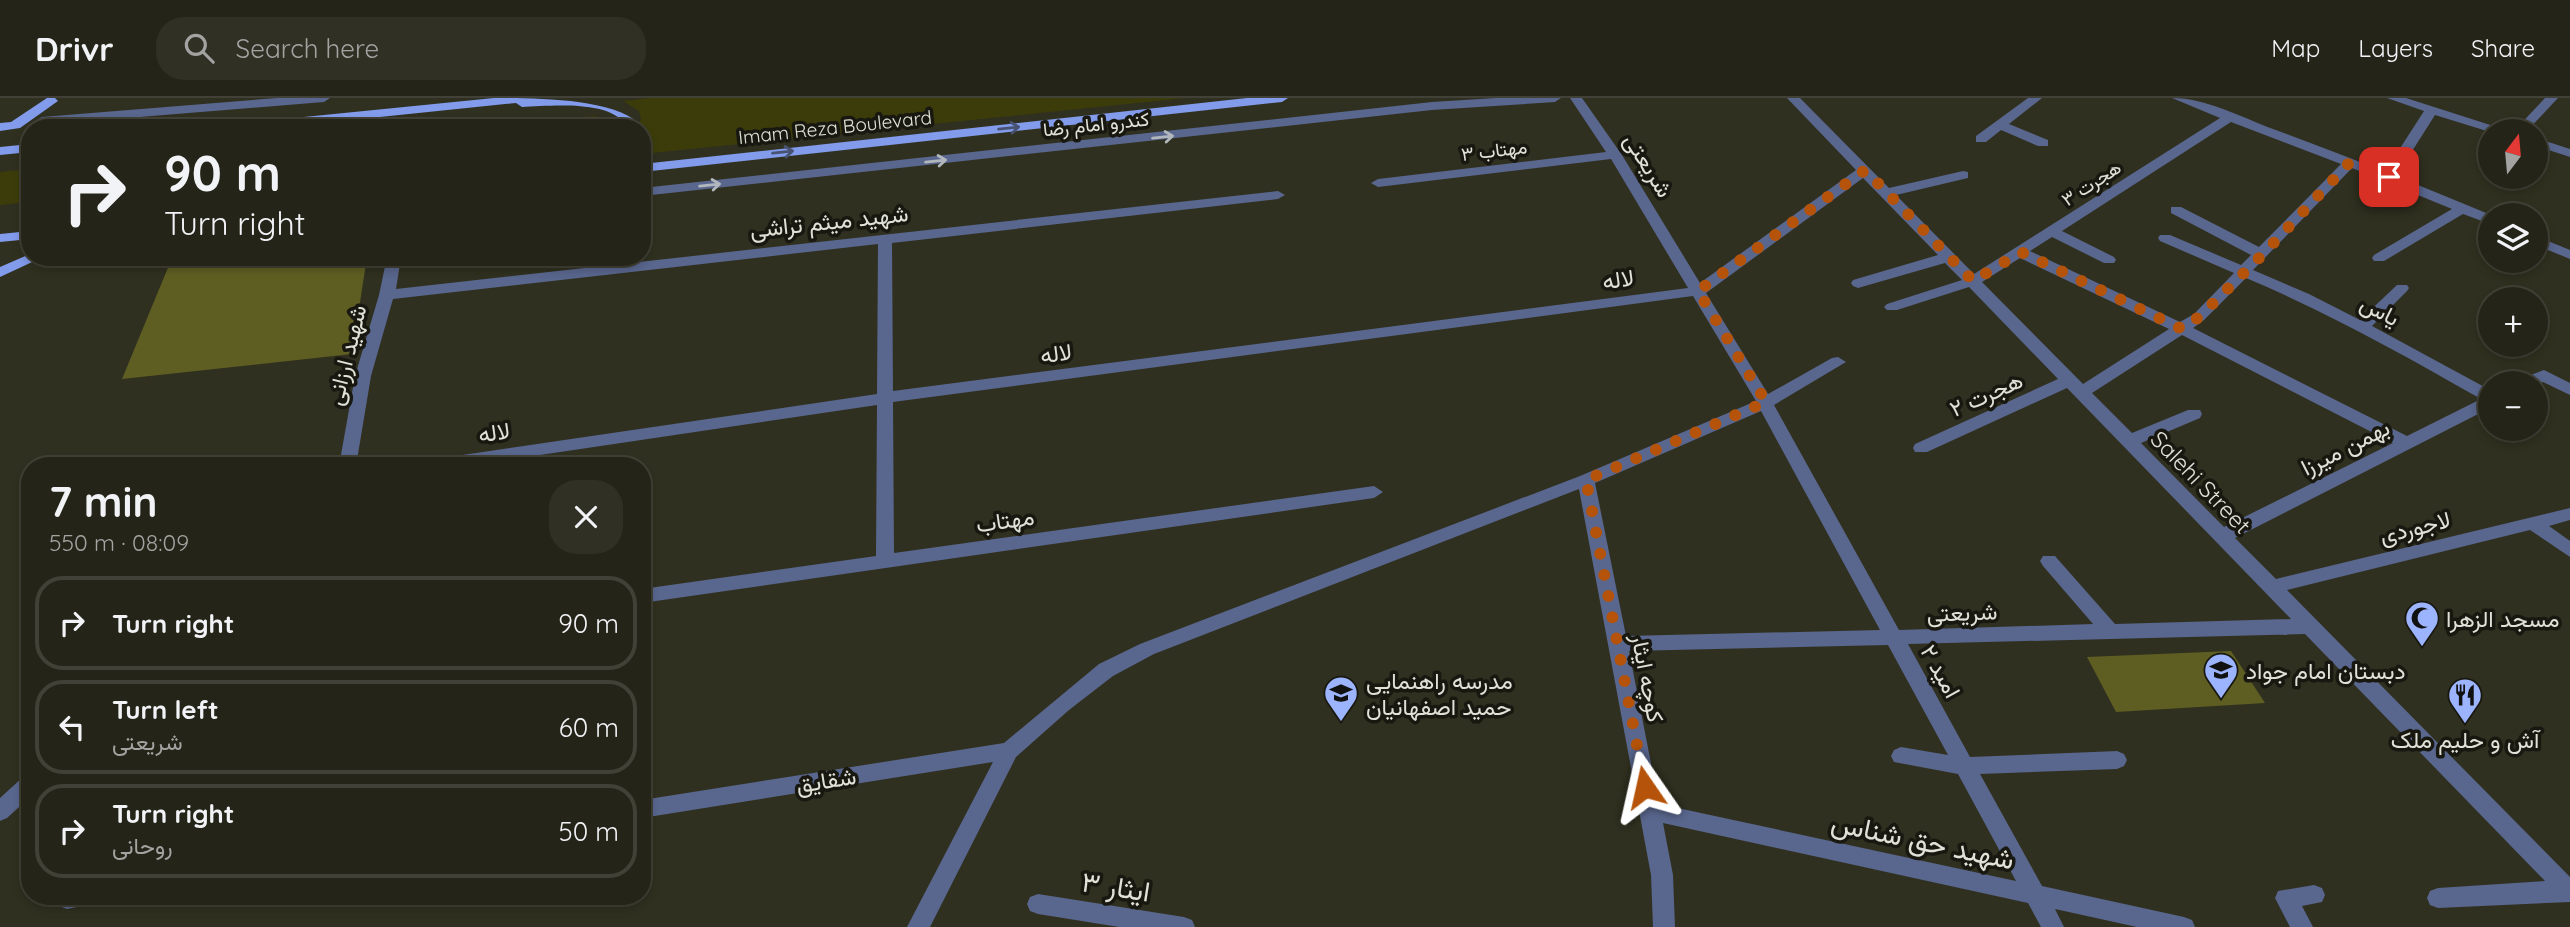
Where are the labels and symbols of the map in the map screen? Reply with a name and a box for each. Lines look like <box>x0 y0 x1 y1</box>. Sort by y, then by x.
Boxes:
street label: Imam Reza Boulevard <box>737 105 933 149</box>
street label: کندرو امام رضا <box>1042 106 1150 143</box>
north arrow <box>2478 119 2548 189</box>
one-way arrow <box>997 121 1020 134</box>
street label: شریعتی <box>1617 127 1680 203</box>
one-way arrow <box>1151 130 1173 143</box>
street label: مهتاب ۳ <box>1460 134 1528 166</box>
one-way arrow <box>771 146 794 159</box>
pin <box>2359 147 2419 207</box>
one-way arrow <box>925 154 947 167</box>
street label: هجرت ۳ <box>2057 155 2125 211</box>
one-way arrow <box>698 178 721 191</box>
street label: شهید میثم تراشی <box>748 198 910 245</box>
street label: لاله <box>1600 262 1636 296</box>
street label: یاس <box>2355 288 2405 332</box>
street label: شهید ارزانی <box>320 302 373 408</box>
street label: لاله <box>1039 337 1073 369</box>
street label: هجرت ۲ <box>1945 365 2028 424</box>
street label: بهمن میرزا <box>2296 412 2395 483</box>
street label: لاله <box>476 415 512 449</box>
street label: Salehi Street <box>2145 424 2257 540</box>
street label: مهتاب <box>974 502 1036 539</box>
street label: لاجوردی <box>2377 504 2454 551</box>
street label: شریعتی <box>1926 596 1998 629</box>
mosque icon: مسجد الزهرا <box>2403 599 2441 648</box>
place label: مسجد الزهرا <box>2446 604 2560 634</box>
street label: کوچه ایثار <box>1623 630 1671 725</box>
street label: امید ۲ <box>1915 639 1967 703</box>
school or university icon: دبستان امام جواد <box>2202 651 2240 700</box>
place label: دبستان امام جواد <box>2246 656 2405 686</box>
place label: مدرسه راهنمایی حمید اصفهانیان <box>1366 666 1513 722</box>
school or university icon: مدرسه راهنمایی حمید اصفهانیان <box>1322 674 1360 723</box>
restaurant icon: آش و حلیم ملک <box>2446 676 2484 725</box>
place label: آش و حلیم ملک <box>2391 725 2541 755</box>
position arrow <box>1608 750 1682 824</box>
street label: شقایق <box>794 761 858 799</box>
street label: شهید حق شناس <box>1828 804 2018 877</box>
street label: ایثار ۳ <box>1079 863 1153 910</box>

